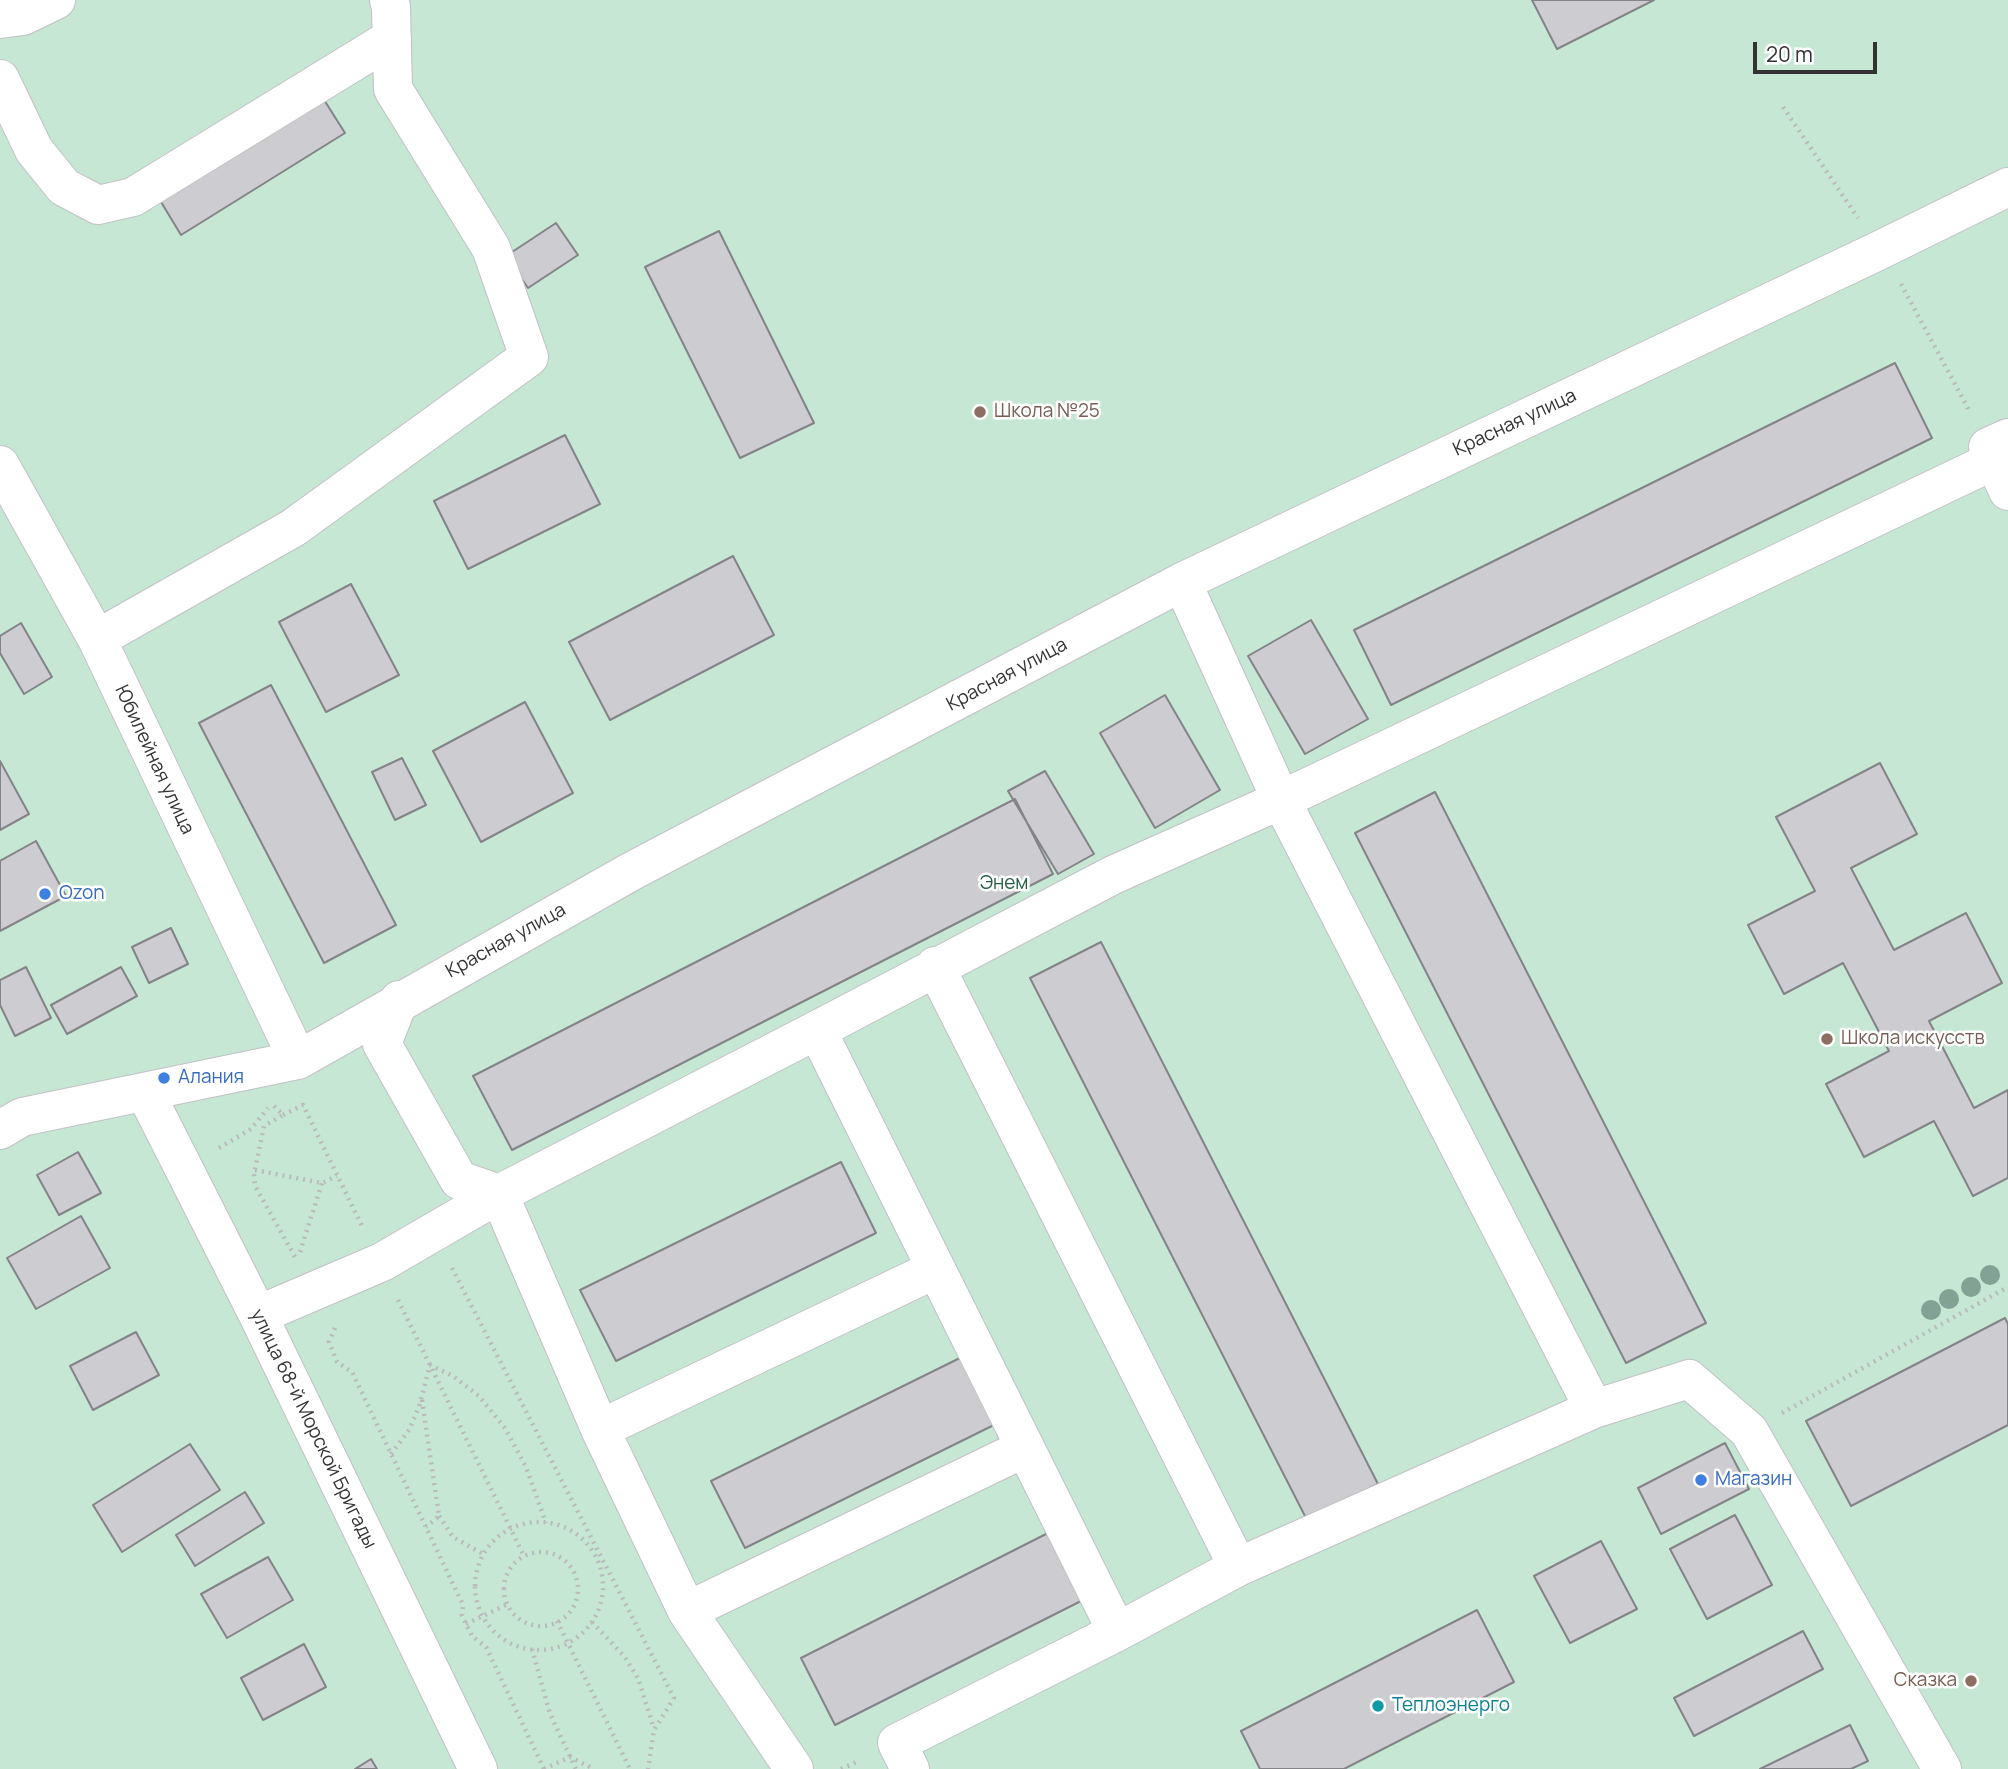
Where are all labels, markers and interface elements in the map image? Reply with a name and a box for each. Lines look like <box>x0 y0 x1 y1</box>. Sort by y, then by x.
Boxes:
scale bar <box>1756 28 1880 72</box>
text: 20 m <box>1766 40 1813 68</box>
street label: Красная улица <box>1450 384 1580 462</box>
place label: Школа №25 <box>994 401 1100 423</box>
marker: Школа №25 <box>972 404 988 420</box>
street label: Красная улица <box>943 634 1071 716</box>
street label: Юбилейная улица <box>109 682 199 838</box>
park label: Энем <box>980 873 1028 895</box>
place label: Ozon <box>59 883 105 905</box>
marker: Ozon <box>37 886 53 902</box>
street label: Красная улица <box>442 899 570 983</box>
place label: Школа искусств <box>1841 1028 1985 1050</box>
marker: Школа искусств <box>1819 1031 1835 1047</box>
place label: Алания <box>178 1067 244 1089</box>
marker: Алания <box>156 1070 172 1086</box>
street label: улица 68-й Морской Бригады <box>245 1306 381 1552</box>
place label: Магазин <box>1715 1469 1792 1491</box>
marker: Магазин <box>1693 1472 1709 1488</box>
place label: Сказка <box>1894 1670 1957 1692</box>
marker: Сказка <box>1963 1673 1979 1689</box>
place label: Теплоэнерго <box>1392 1695 1510 1717</box>
marker: Теплоэнерго <box>1370 1698 1386 1714</box>

